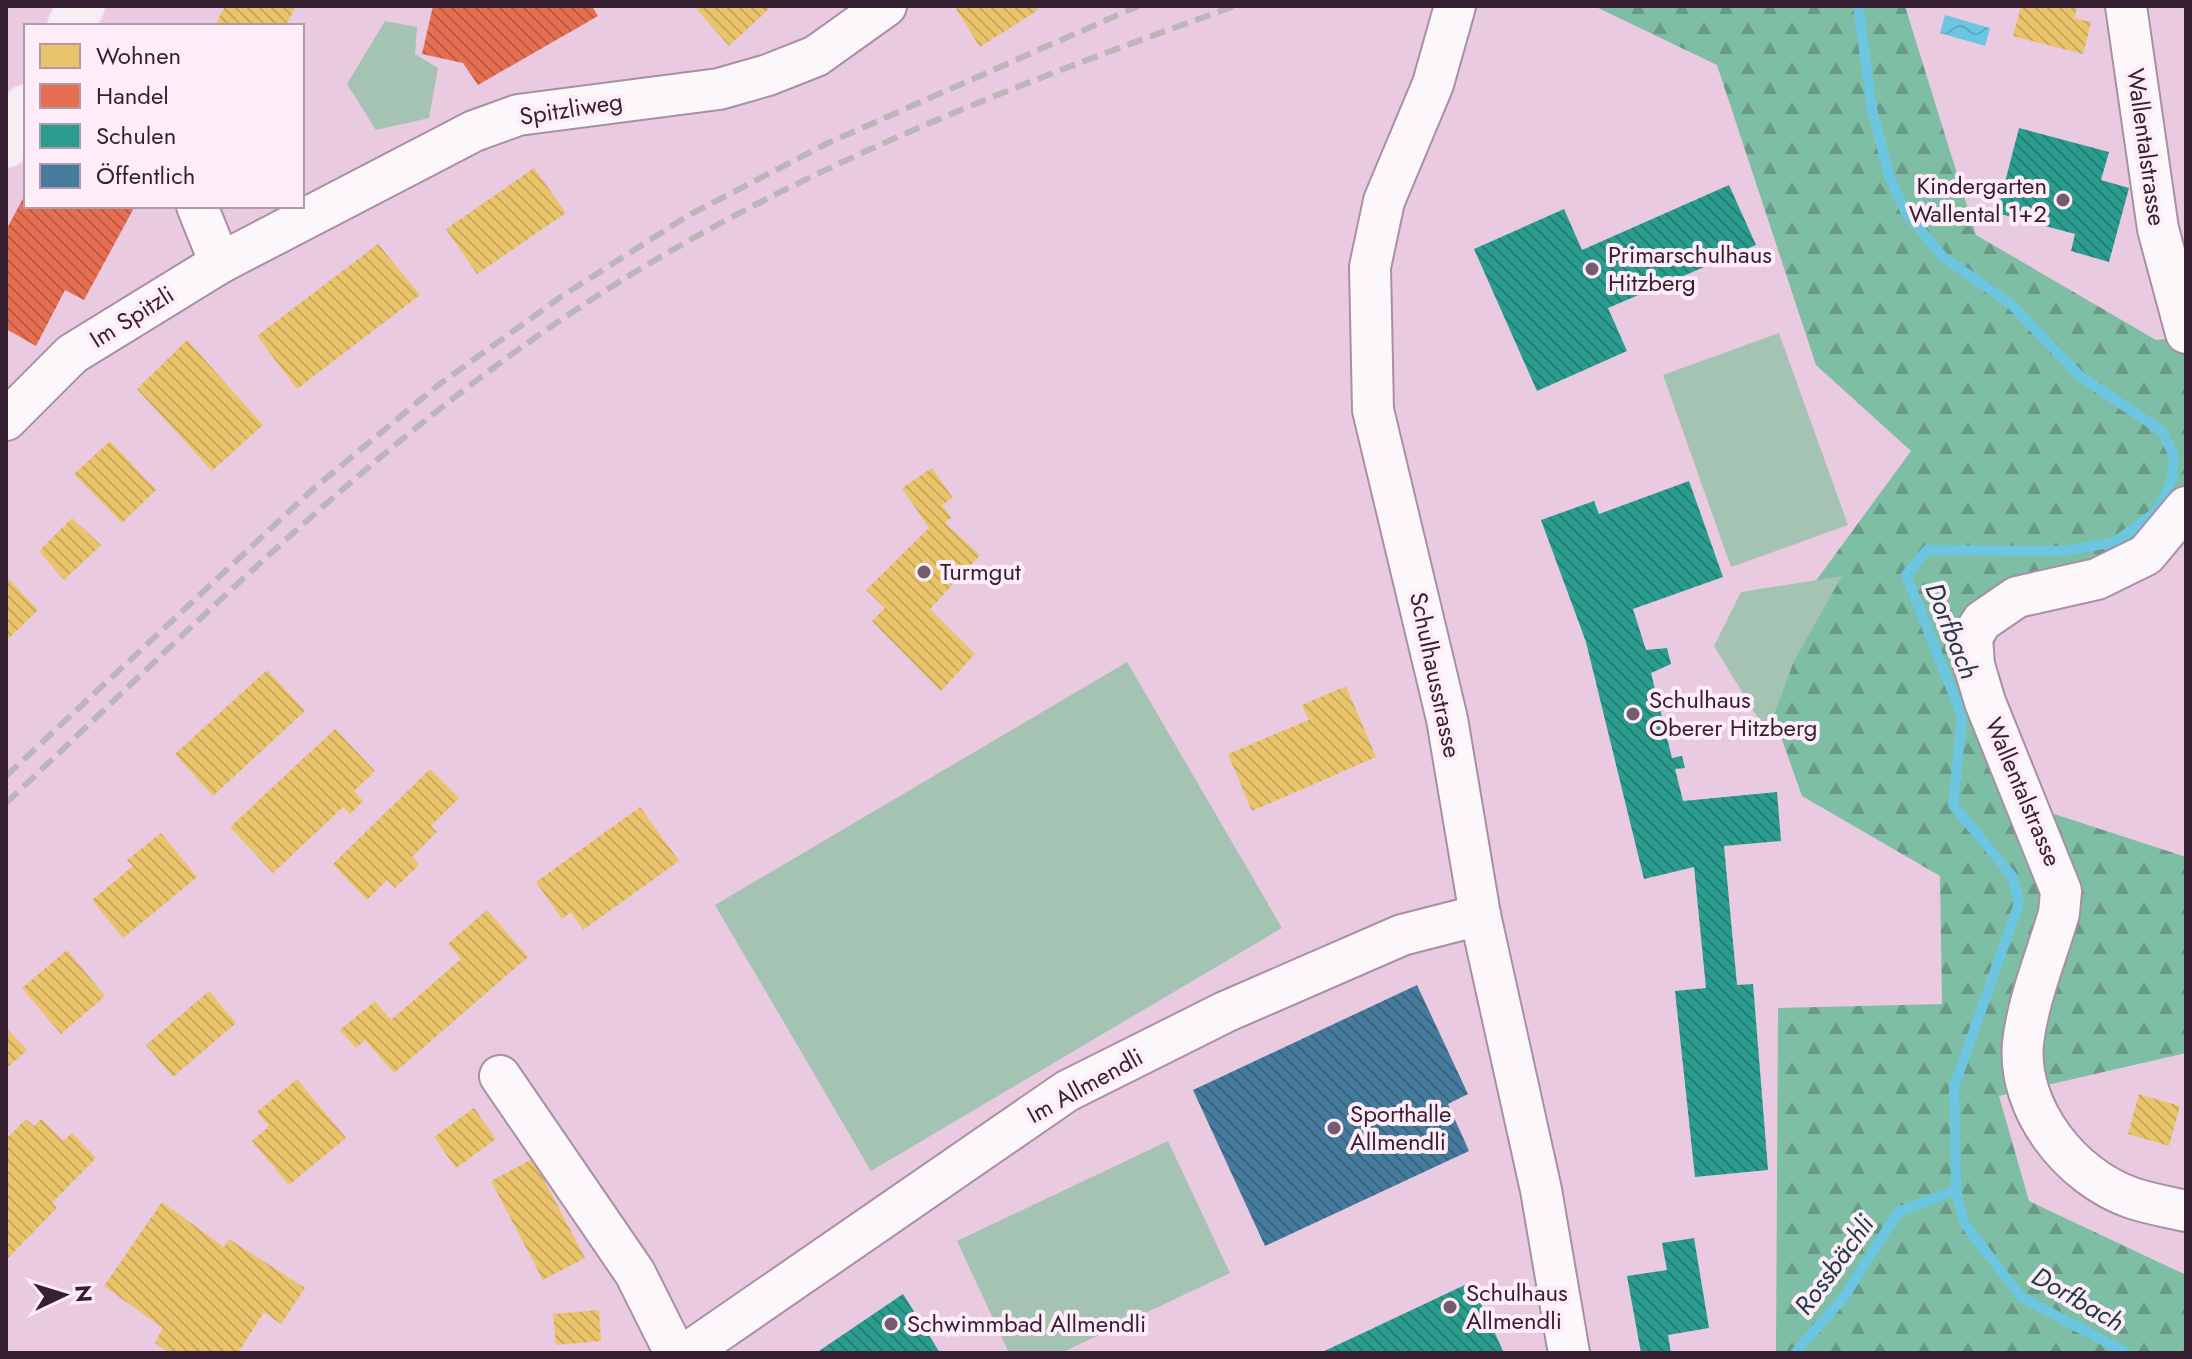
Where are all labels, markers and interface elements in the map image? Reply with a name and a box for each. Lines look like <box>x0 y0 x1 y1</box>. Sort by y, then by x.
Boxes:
legend <box>24 24 304 208</box>
text: Wohnen <box>96 38 181 73</box>
street label: Wallentalstrasse <box>2118 66 2175 228</box>
text: Handel <box>96 78 169 113</box>
street label: Spitzliweg <box>517 83 625 134</box>
text: Schulen <box>96 118 176 153</box>
text: Öffentlich <box>96 158 195 193</box>
place label: Kindergarten Wallental 1+2 <box>1909 168 2047 231</box>
marker: Kindergarten Wallental 1+2 <box>2054 191 2072 209</box>
place label: Primarschulhaus Hitzberg <box>1608 237 1772 300</box>
marker: Primarschulhaus Hitzberg <box>1583 260 1601 278</box>
street label: Im Spitzli <box>83 277 181 356</box>
place label: Turmgut <box>940 554 1021 589</box>
marker: Turmgut <box>915 563 933 581</box>
water label: Dorfbach <box>1915 577 1989 685</box>
street label: Schulhausstrasse <box>1401 589 1470 761</box>
place label: Schulhaus Oberer Hitzberg <box>1649 682 1817 745</box>
marker: Schulhaus Oberer Hitzberg <box>1624 705 1642 723</box>
street label: Wallentalstrasse <box>1976 712 2071 872</box>
street label: Im Allmendli <box>1020 1039 1149 1132</box>
place label: Sporthalle Allmendli <box>1350 1096 1451 1159</box>
marker: Sporthalle Allmendli <box>1325 1119 1343 1137</box>
water label: Rossbächli <box>1785 1207 1883 1323</box>
north arrow <box>24 1255 104 1335</box>
water label: Dorfbach <box>2025 1257 2131 1341</box>
place label: Schulhaus Allmendli <box>1466 1275 1568 1338</box>
text: N <box>67 1284 101 1303</box>
marker: Schulhaus Allmendli <box>1441 1298 1459 1316</box>
place label: Schwimmbad Allmendli <box>907 1306 1146 1341</box>
marker: Schwimmbad Allmendli <box>882 1315 900 1333</box>

